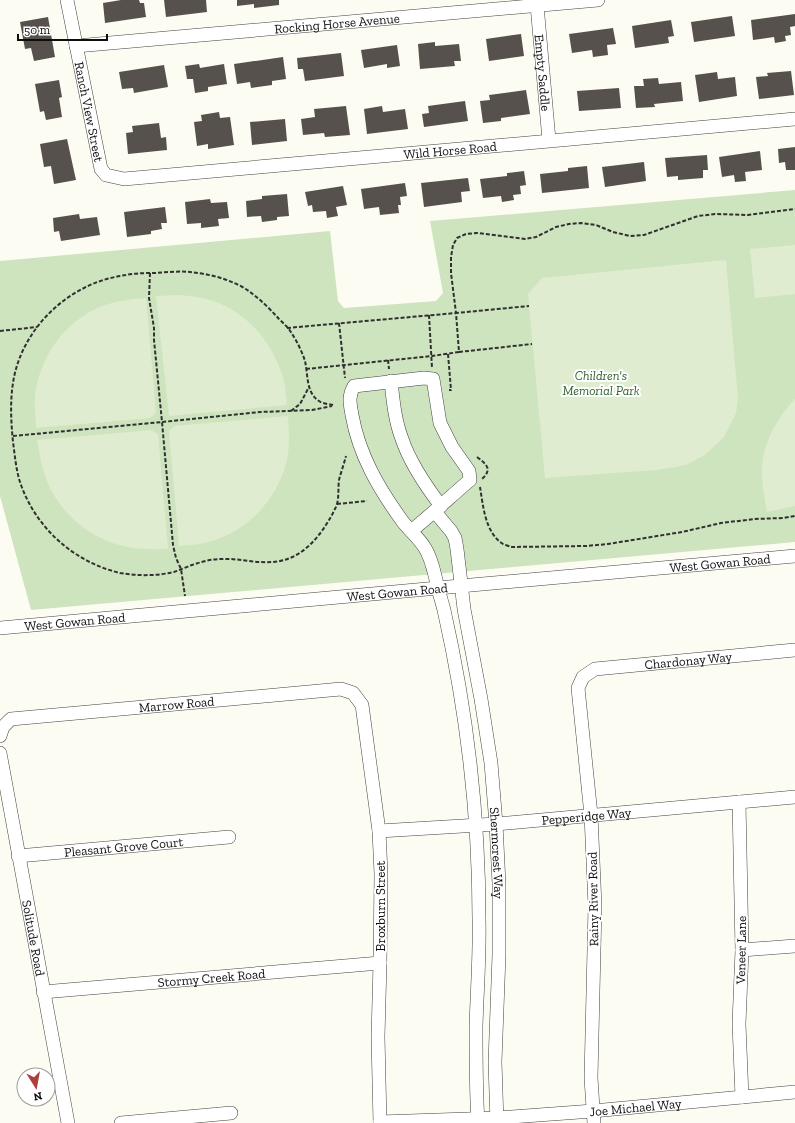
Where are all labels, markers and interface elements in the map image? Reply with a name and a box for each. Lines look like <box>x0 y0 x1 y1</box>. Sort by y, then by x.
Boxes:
street label: Rocking Horse Avenue <box>274 10 400 36</box>
scale bar <box>18 16 107 42</box>
text: 50 m <box>24 23 51 37</box>
street label: Empty Saddle <box>532 34 554 112</box>
street label: Ranch View Street <box>72 60 107 164</box>
street label: Wild Horse Road <box>403 138 497 161</box>
park label: Children's Memorial Park <box>562 368 640 398</box>
street label: West Gowan Road <box>669 551 771 575</box>
street label: West Gowan Road <box>346 580 448 604</box>
street label: West Gowan Road <box>24 609 126 633</box>
street label: Chardonay Way <box>644 648 733 672</box>
street label: Marrow Road <box>138 693 215 715</box>
street label: Pepperidge Way <box>541 804 632 827</box>
street label: Shermcrest Way <box>487 806 507 899</box>
street label: Pleasant Grove Court <box>63 834 184 859</box>
street label: Rainy River Road <box>585 852 601 946</box>
street label: Broxburn Street <box>373 860 388 951</box>
street label: Solitude Road <box>20 899 48 977</box>
street label: Veneer Lane <box>733 916 749 985</box>
street label: Stormy Creek Road <box>157 965 266 990</box>
north arrow <box>16 1067 56 1107</box>
text: N <box>32 1089 43 1104</box>
street label: Joe Michael Way <box>589 1095 683 1119</box>

